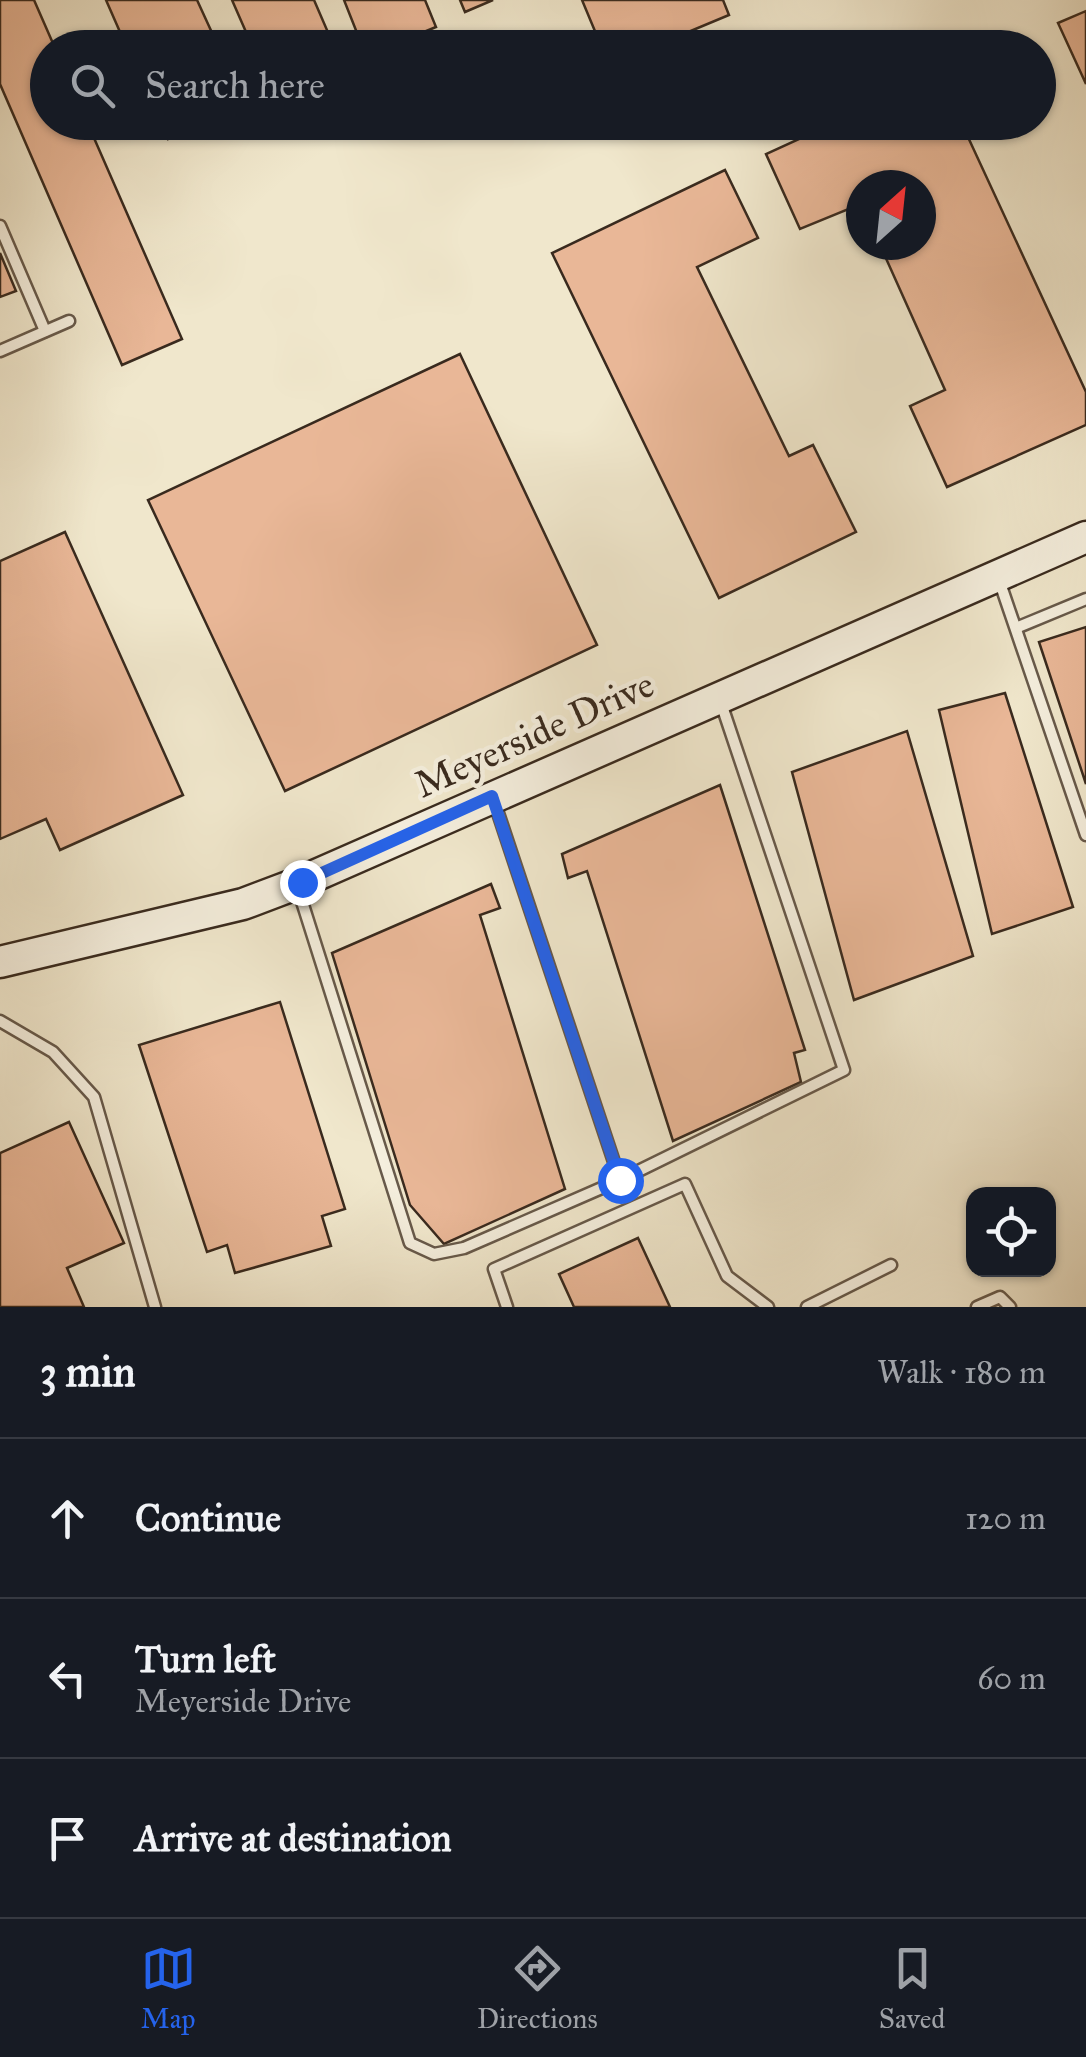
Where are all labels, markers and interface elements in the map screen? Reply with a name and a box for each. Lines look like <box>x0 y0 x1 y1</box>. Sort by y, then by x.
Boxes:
search box <box>30 30 1056 140</box>
icon: search <box>65 58 120 113</box>
text: Search here <box>145 62 325 108</box>
north arrow <box>846 170 936 260</box>
street label: Meyerside Drive <box>407 661 661 807</box>
route end <box>280 860 326 906</box>
route start <box>598 1158 644 1204</box>
map controls <box>966 1187 1056 1277</box>
button: locate <box>966 1187 1056 1277</box>
text: 3 min <box>40 1346 135 1398</box>
text: Walk · 180 m <box>877 1353 1046 1392</box>
icon: ahead <box>40 1491 95 1546</box>
text: Continue <box>135 1495 281 1541</box>
text: 120 m <box>965 1499 1046 1538</box>
text: Turn left <box>135 1636 276 1682</box>
icon: left <box>40 1651 95 1706</box>
text: 60 m <box>977 1659 1046 1698</box>
text: Meyerside Drive <box>135 1682 351 1721</box>
icon: arrive <box>40 1811 95 1866</box>
text: Arrive at destination <box>135 1815 452 1861</box>
tab: Map <box>141 1941 196 2036</box>
tab: Directions <box>477 1941 598 2036</box>
tab: Saved <box>879 1941 945 2036</box>

